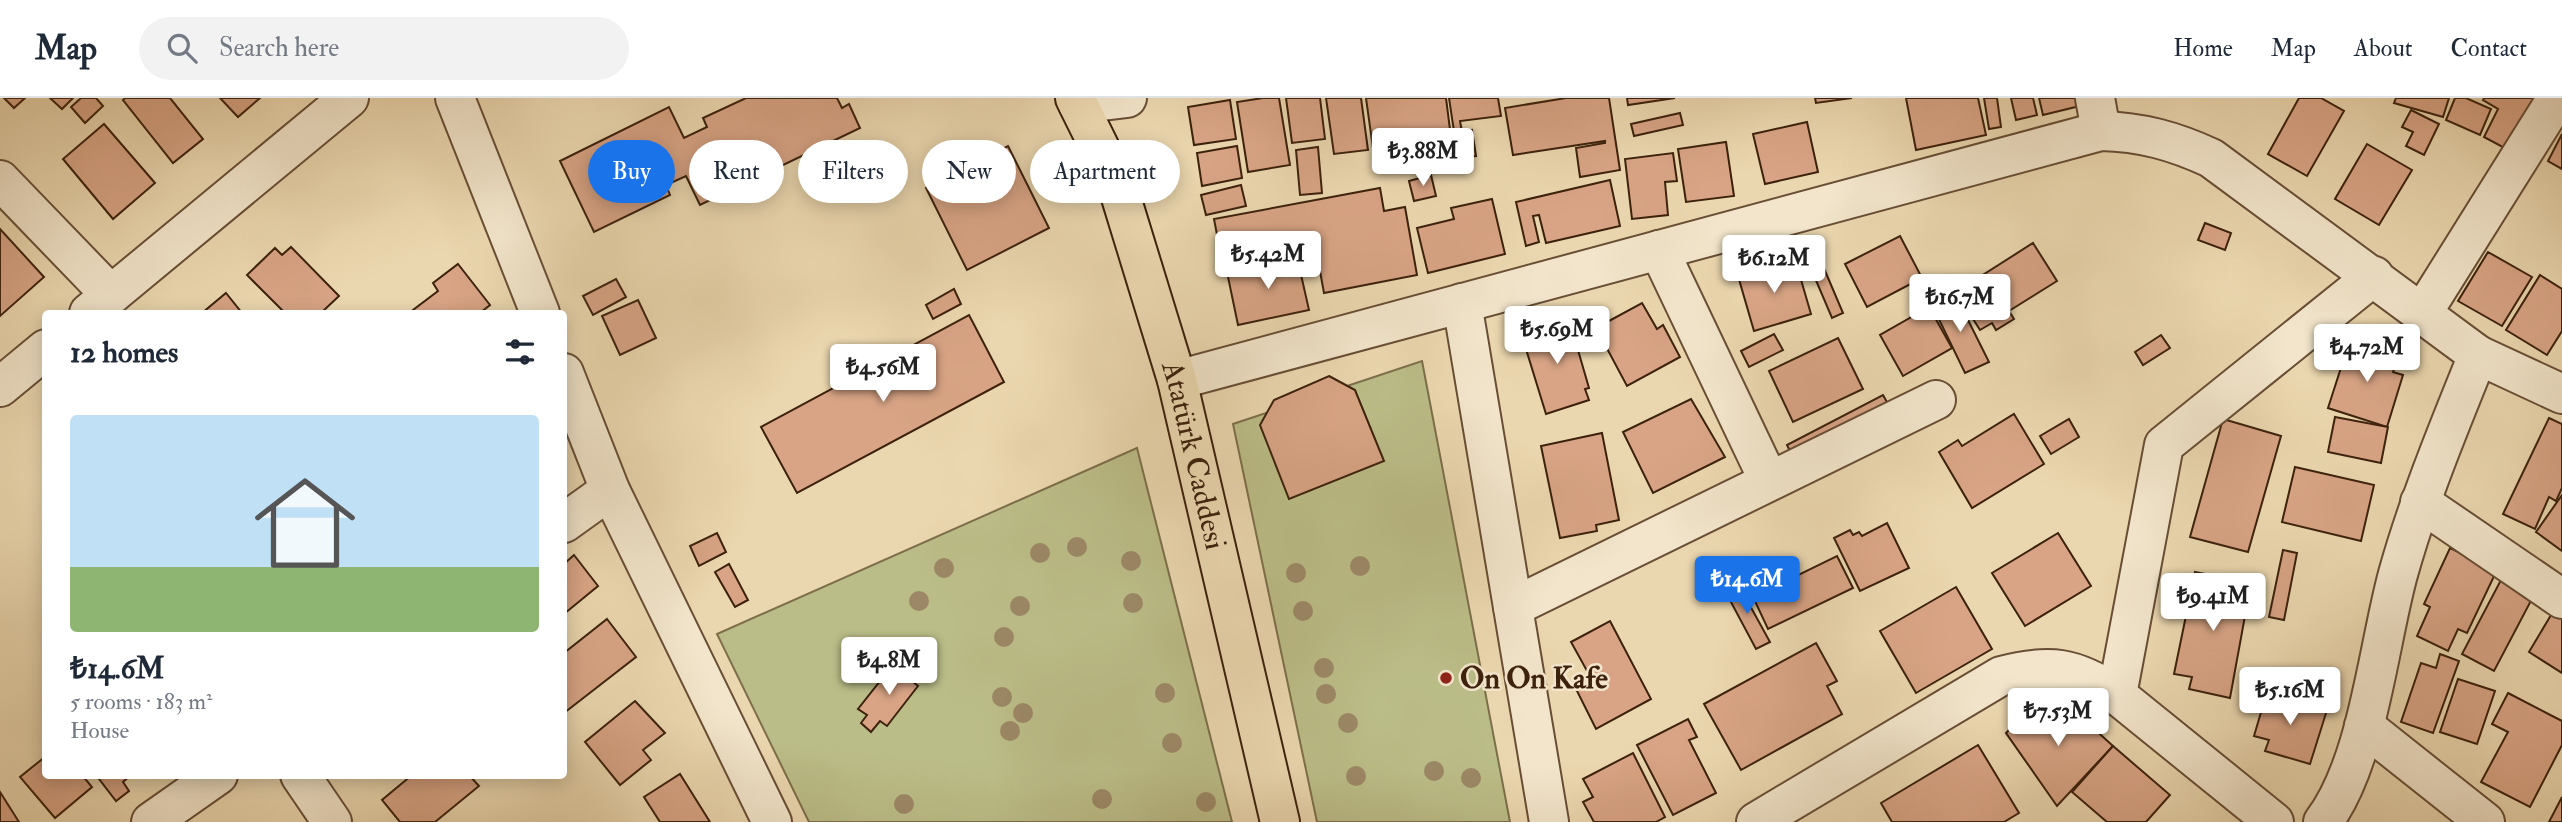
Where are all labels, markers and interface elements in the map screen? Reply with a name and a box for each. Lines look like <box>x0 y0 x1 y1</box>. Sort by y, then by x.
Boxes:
search box <box>139 17 629 80</box>
text: Map <box>35 28 97 69</box>
icon: search <box>163 29 201 67</box>
text: Search here <box>219 32 339 64</box>
text: Home <box>2173 33 2233 64</box>
text: Map <box>2271 33 2316 64</box>
text: About <box>2354 33 2413 64</box>
text: Contact <box>2451 33 2527 64</box>
pin: ₺3.88M <box>1366 129 1480 188</box>
text: ₺3.88M <box>1388 136 1458 165</box>
chip: Buy <box>588 140 675 203</box>
chip: Rent <box>689 140 784 203</box>
chip: Filters <box>798 140 908 203</box>
chip: New <box>922 140 1016 203</box>
chip: Apartment <box>1030 140 1180 203</box>
pin: ₺5.42M <box>1211 232 1325 291</box>
pin: ₺6.12M <box>1717 236 1831 295</box>
text: ₺5.42M <box>1231 239 1305 268</box>
text: ₺6.12M <box>1738 243 1810 272</box>
pin: ₺16.7M <box>1903 274 2017 334</box>
text: ₺16.7M <box>1925 282 1995 311</box>
pin: ₺5.69M <box>1500 306 1614 366</box>
text: ₺5.69M <box>1521 314 1593 343</box>
pin: ₺4.72M <box>2310 324 2424 384</box>
text: ₺4.72M <box>2330 332 2404 361</box>
icon: filters <box>501 333 539 371</box>
text: 12 homes <box>70 334 178 371</box>
pin: ₺4.56M <box>826 344 940 404</box>
text: ₺4.56M <box>846 352 920 381</box>
street label: Atatürk Caddesi <box>1153 355 1234 553</box>
icon: home <box>242 460 368 586</box>
pin: ₺14.6M <box>1690 556 1804 616</box>
text: ₺14.6M <box>1711 564 1783 593</box>
pin: ₺9.41M <box>2156 574 2270 633</box>
text: ₺9.41M <box>2177 581 2249 610</box>
pin: ₺4.8M <box>840 638 938 697</box>
text: ₺4.8M <box>857 645 921 674</box>
text: ₺14.6M <box>70 650 165 687</box>
place label: On On Kafe <box>1460 660 1608 697</box>
pin: ₺5.16M <box>2233 668 2347 727</box>
marker: On On Kafe <box>1438 670 1454 686</box>
text: ₺5.16M <box>2255 675 2325 704</box>
text: 5 rooms · 183 m² <box>70 687 213 716</box>
pin: ₺7.53M <box>2001 688 2115 748</box>
text: ₺7.53M <box>2024 696 2092 725</box>
text: House <box>70 716 129 745</box>

